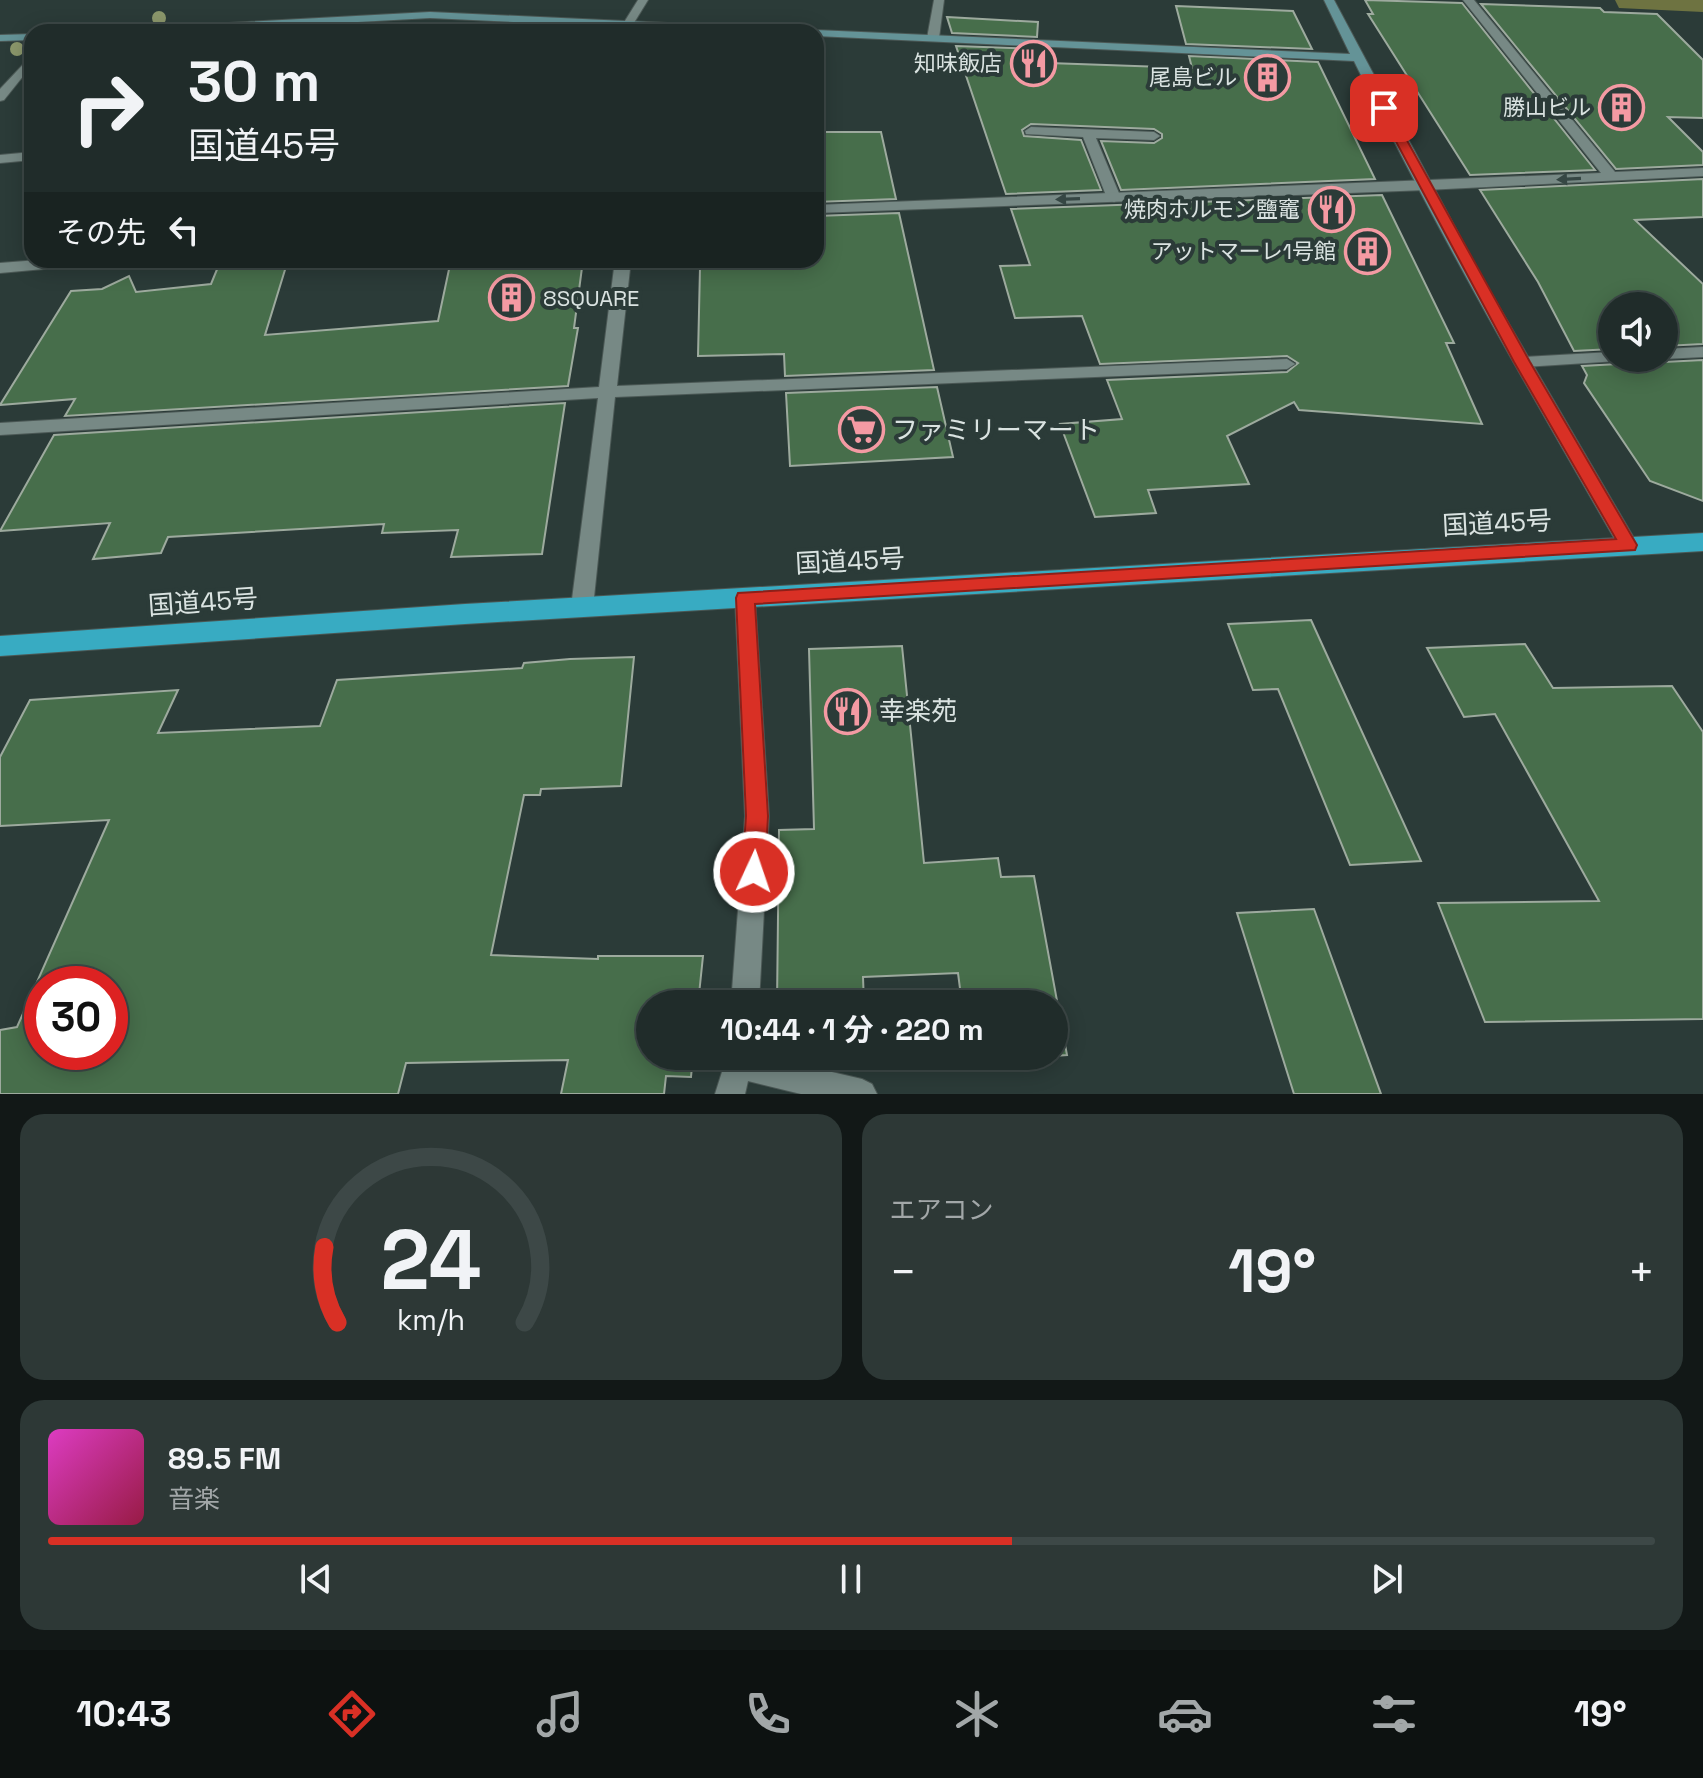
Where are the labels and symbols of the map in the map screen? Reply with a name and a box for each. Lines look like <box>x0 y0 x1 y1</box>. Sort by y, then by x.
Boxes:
restaurant icon: 知味飯店 <box>1009 39 1057 87</box>
place label: 知味飯店 <box>914 49 1002 77</box>
building icon: 尾島ビル <box>1244 53 1292 101</box>
place label: 尾島ビル <box>1149 63 1237 91</box>
pin <box>1350 74 1418 142</box>
building icon: 勝山ビル <box>1598 83 1646 131</box>
place label: 勝山ビル <box>1503 93 1591 121</box>
one-way arrow <box>1556 172 1581 185</box>
restaurant icon: 焼肉ホルモン鹽竈 <box>1307 185 1355 233</box>
one-way arrow <box>1055 193 1080 206</box>
place label: 焼肉ホルモン鹽竈 <box>1124 195 1300 223</box>
building icon: アットマーレ1号館 <box>1343 227 1391 275</box>
place label: アットマーレ1号館 <box>1151 237 1336 265</box>
building icon: 8SQUARE <box>488 274 536 322</box>
place label: 8SQUARE <box>543 284 639 312</box>
supermarket icon: ファミリーマート <box>837 406 885 454</box>
place label: ファミリーマート <box>892 413 1100 447</box>
street label: 国道45号 <box>1441 503 1553 543</box>
street label: 国道45号 <box>794 541 906 581</box>
street label: 国道45号 <box>147 581 259 623</box>
restaurant icon: 幸楽苑 <box>824 687 872 735</box>
place label: 幸楽苑 <box>879 694 957 728</box>
position arrow <box>712 830 796 914</box>
speed limit sign: 30 <box>24 966 128 1070</box>

